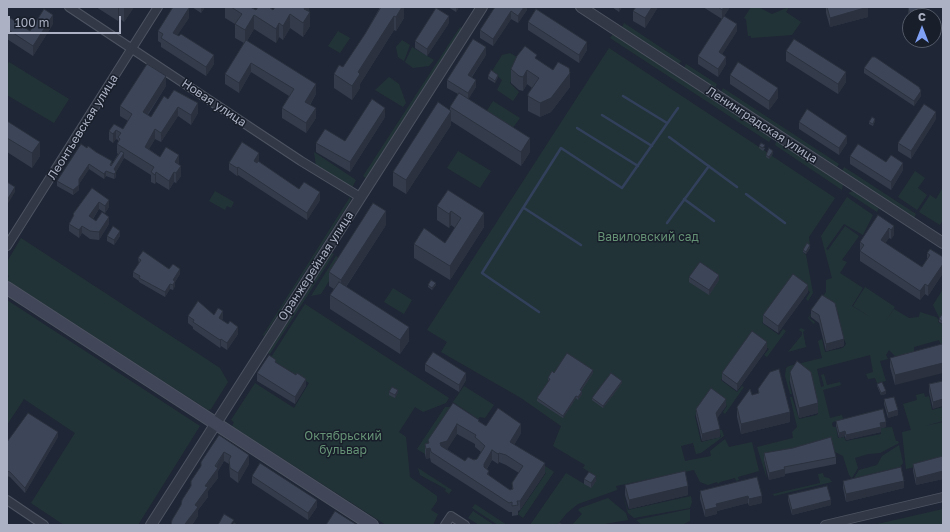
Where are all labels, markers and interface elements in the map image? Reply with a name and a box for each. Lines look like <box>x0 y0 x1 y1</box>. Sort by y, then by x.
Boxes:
scale bar <box>10 8 123 34</box>
north arrow <box>902 8 942 48</box>
text: С <box>918 10 926 23</box>
text: 100 m <box>15 15 49 30</box>
street label: Леонтьевская улица <box>45 72 121 182</box>
street label: Новая улица <box>179 76 249 130</box>
street label: Ленинградская улица <box>704 84 820 166</box>
street label: Оранжерейная улица <box>275 209 357 323</box>
park label: Вавиловский сад <box>597 230 699 244</box>
park label: Октябрьский бульвар <box>304 429 382 457</box>

